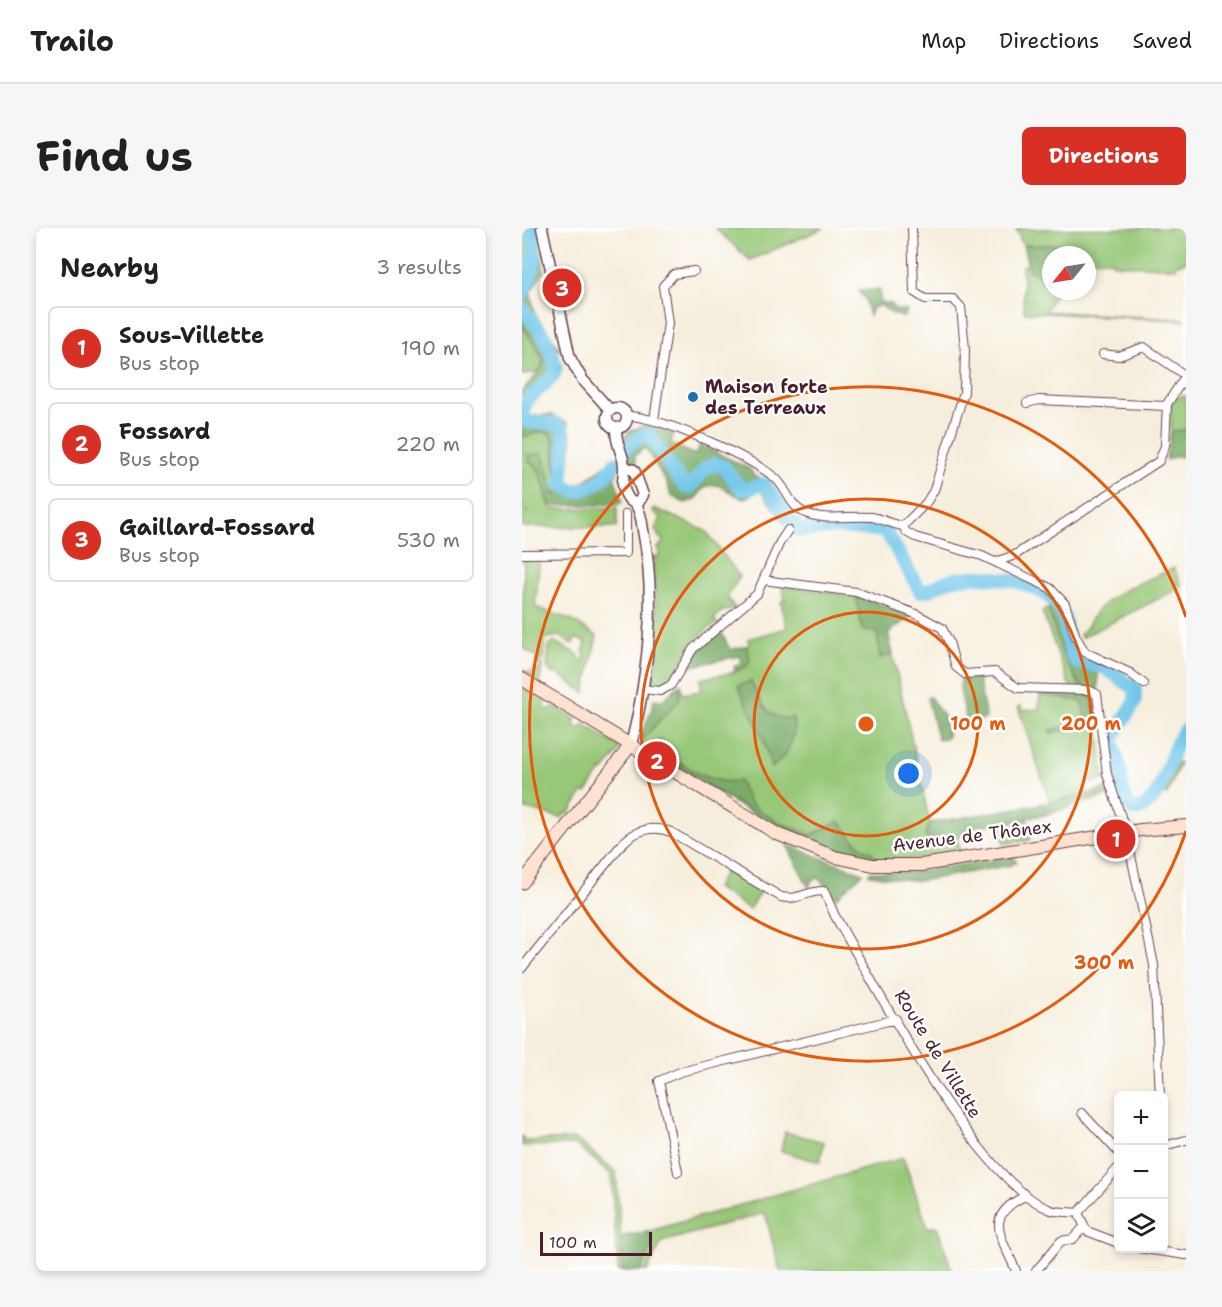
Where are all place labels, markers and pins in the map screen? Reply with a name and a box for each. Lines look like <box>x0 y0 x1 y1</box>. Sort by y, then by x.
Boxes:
pin: 3 <box>542 266 582 310</box>
place label: Maison forte des Terreaux <box>705 375 828 420</box>
marker: Maison forte des Terreaux <box>686 390 700 404</box>
centre of rings <box>856 714 876 734</box>
pin: 2 <box>638 738 676 784</box>
pin: 1 <box>1096 816 1136 862</box>

